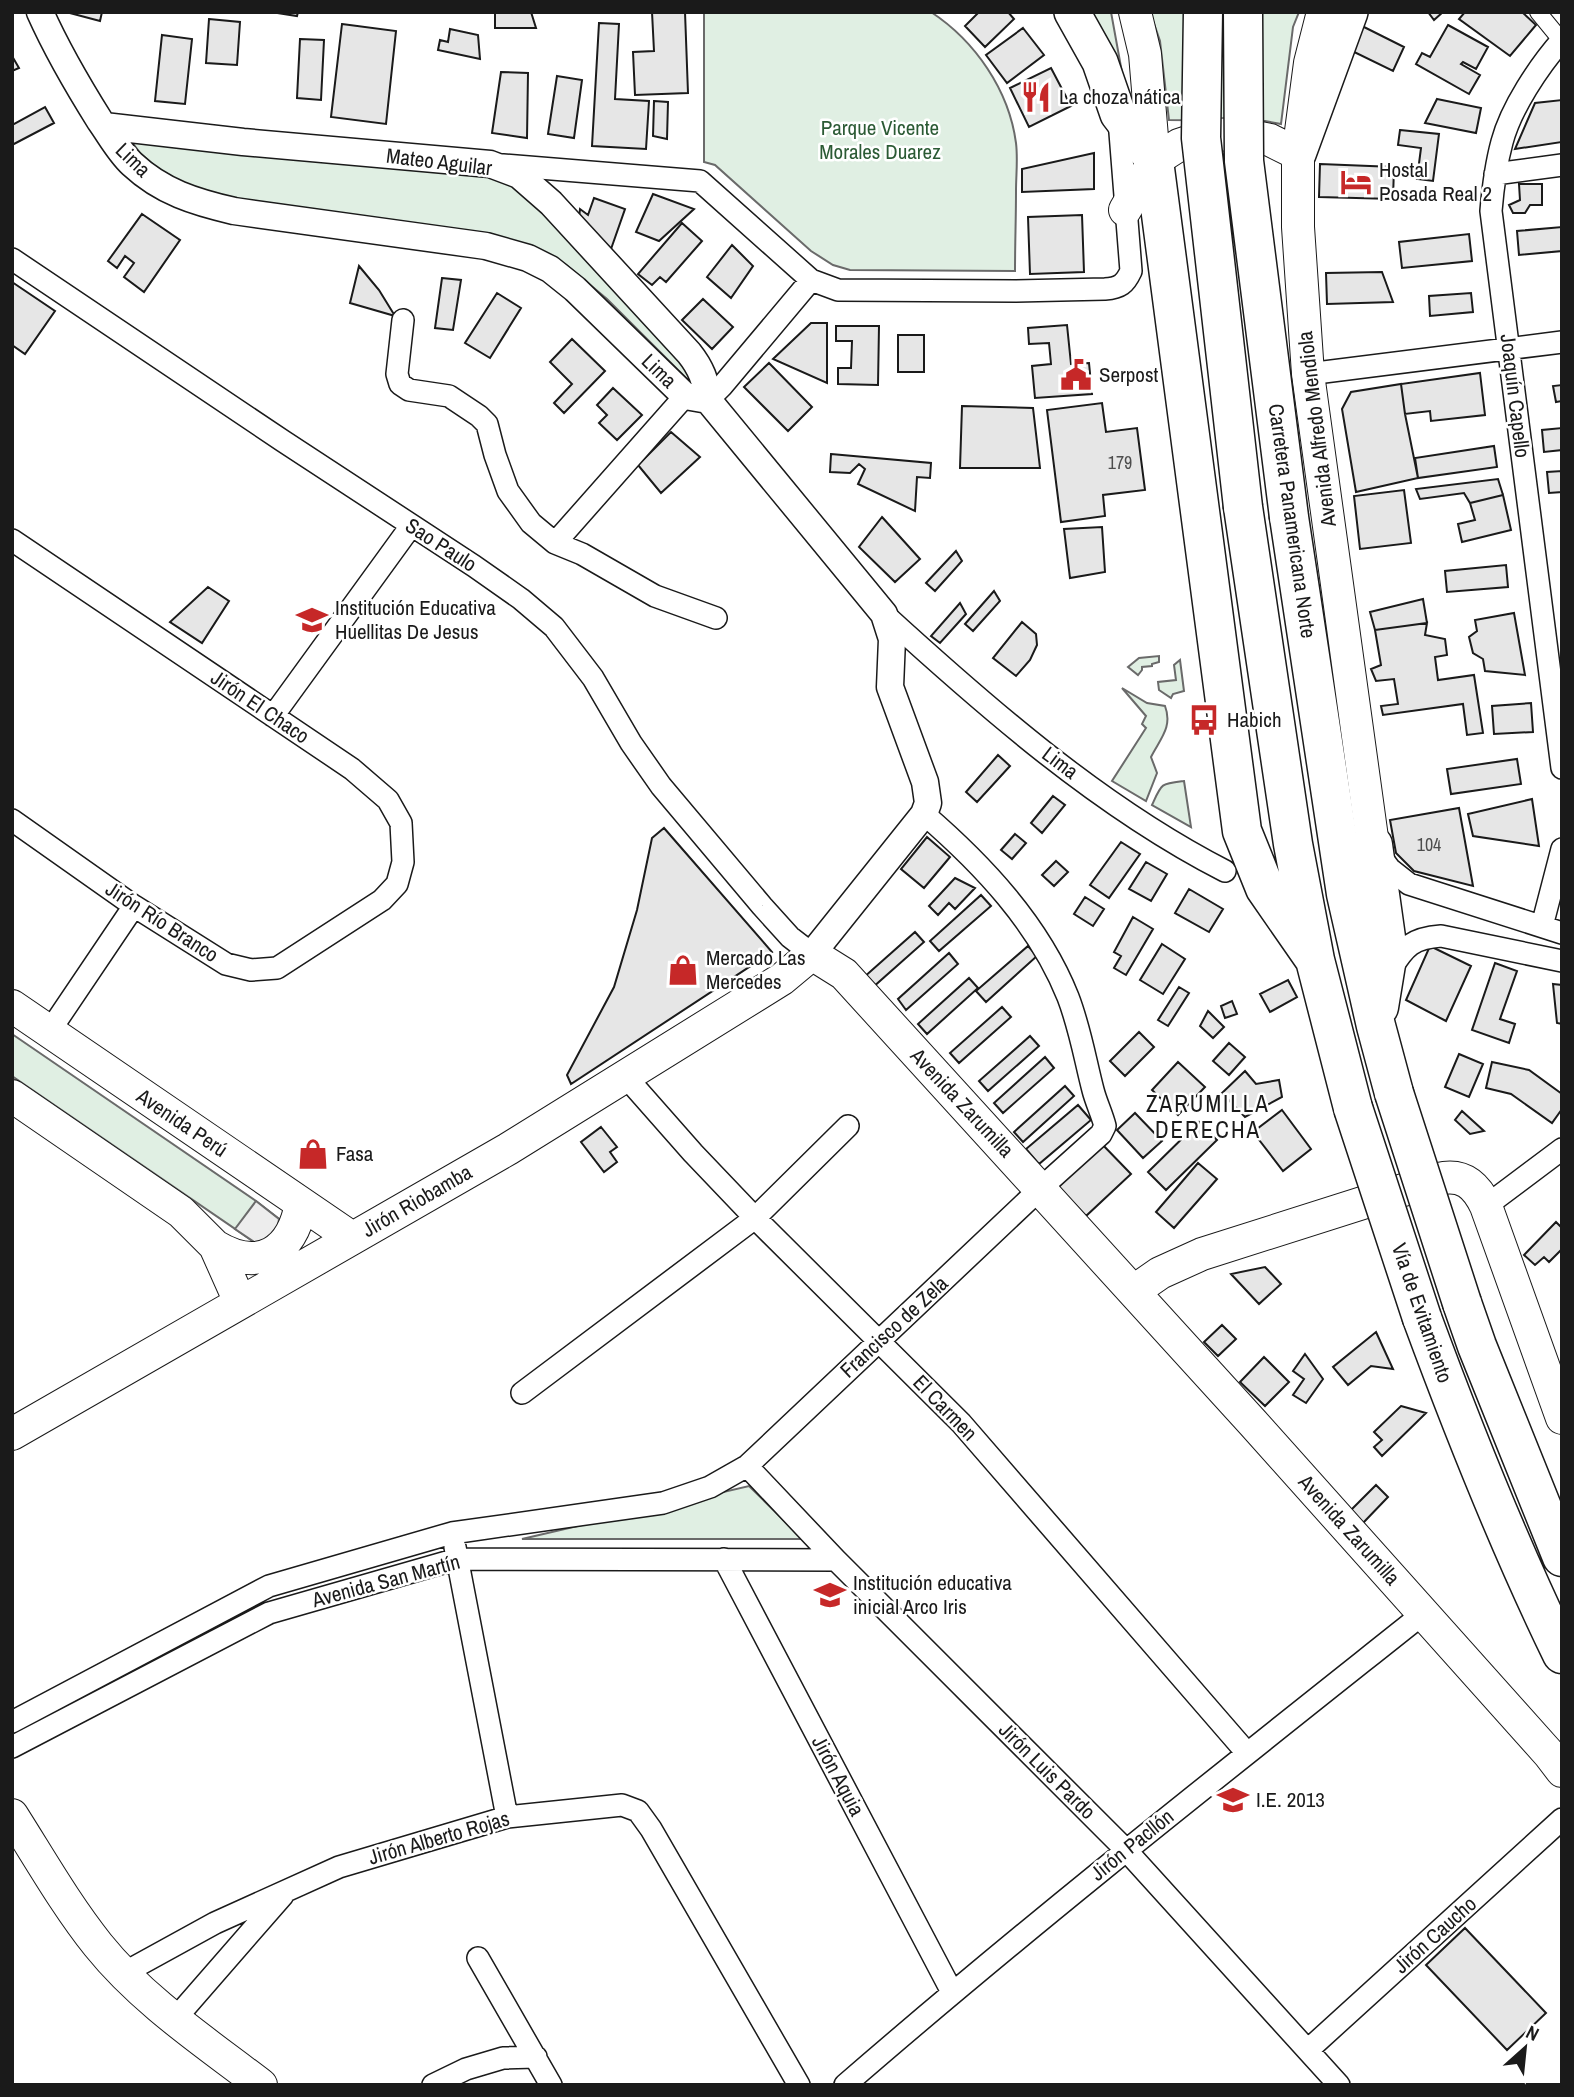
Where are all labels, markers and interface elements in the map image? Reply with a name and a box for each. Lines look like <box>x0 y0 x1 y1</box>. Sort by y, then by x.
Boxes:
restaurant icon: La choza nática <box>1019 80 1053 114</box>
place label: La choza nática <box>1059 82 1181 111</box>
park label: Parque Vicente Morales Duarez <box>819 113 941 166</box>
street label: Lima <box>110 136 157 184</box>
street label: Mateo Aguilar <box>385 141 494 182</box>
place label: Hostal Posada Real 2 <box>1379 155 1492 208</box>
hotel icon: Hostal Posada Real 2 <box>1339 165 1373 199</box>
street label: Avenida Alfredo Mendiola <box>1290 329 1343 530</box>
street label: Joaquín Capello <box>1494 332 1537 459</box>
street label: Lima <box>636 347 683 395</box>
public building icon: Serpost <box>1059 358 1093 392</box>
place label: Serpost <box>1099 360 1159 389</box>
street label: Carretera Panamericana Norte <box>1262 402 1323 640</box>
house number: 179 <box>1108 450 1132 475</box>
street label: Sao Paulo <box>400 511 482 578</box>
place label: Institución Educativa Huellitas De Jesus <box>335 593 496 646</box>
school or university icon: Institución Educativa Huellitas De Jesus <box>295 603 329 637</box>
street label: Jirón El Chaco <box>205 663 315 750</box>
bus stop icon: Habich <box>1187 703 1221 737</box>
place label: Habich <box>1227 705 1282 734</box>
street label: Lima <box>1036 739 1085 786</box>
house number: 104 <box>1417 832 1441 857</box>
street label: Jirón Río Branco <box>100 874 224 969</box>
place label: Mercado Las Mercedes <box>706 943 806 996</box>
shop icon: Mercado Las Mercedes <box>666 953 700 987</box>
street label: Avenida Zarumilla <box>904 1041 1021 1164</box>
street label: Avenida Perú <box>130 1081 234 1164</box>
district label: ZARUMILLA DERECHA <box>1146 1088 1270 1145</box>
shop icon: Fasa <box>296 1137 330 1171</box>
place label: Fasa <box>336 1139 374 1168</box>
street label: Jirón Riobamba <box>356 1157 477 1244</box>
street label: Vía de Evitamiento <box>1385 1239 1460 1387</box>
street label: Francisco de Zela <box>833 1269 954 1384</box>
street label: El Carmen <box>907 1368 984 1447</box>
street label: Avenida Zarumilla <box>1291 1467 1407 1591</box>
street label: Avenida San Martín <box>308 1547 463 1614</box>
place label: Institución educativa inicial Arco Iris <box>853 1568 1012 1621</box>
school or university icon: Institución educativa inicial Arco Iris <box>813 1578 847 1612</box>
street label: Jirón Luis Pardo <box>992 1716 1102 1826</box>
street label: Jirón Aquia <box>805 1730 872 1821</box>
school or university icon: I.E. 2013 <box>1216 1783 1250 1817</box>
place label: I.E. 2013 <box>1256 1785 1325 1814</box>
street label: Jirón Pacllón <box>1084 1802 1179 1887</box>
street label: Jirón Alberto Rojas <box>365 1804 513 1872</box>
street label: Jirón Caucho <box>1387 1890 1482 1980</box>
north arrow <box>1490 2013 1560 2083</box>
text: N <box>1522 2019 1544 2047</box>

